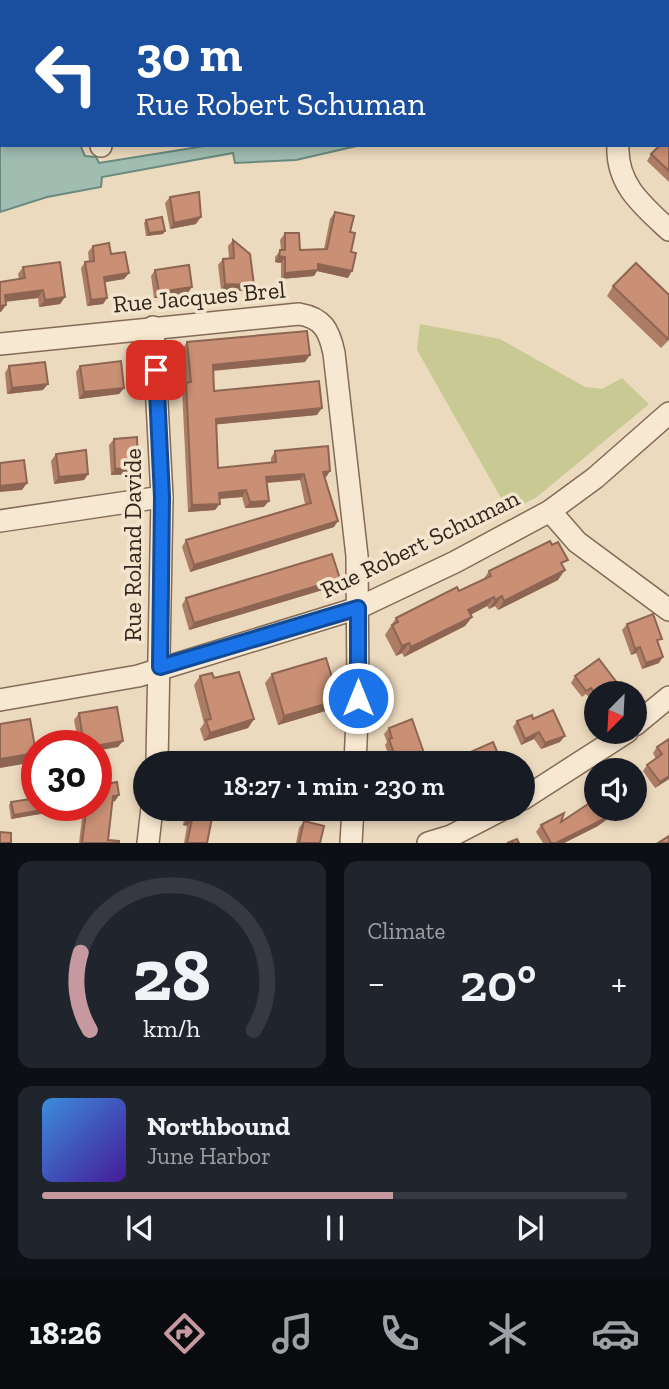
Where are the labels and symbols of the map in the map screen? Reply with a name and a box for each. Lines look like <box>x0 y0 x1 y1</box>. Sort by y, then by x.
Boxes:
street label: Rue Jacques Brel <box>111 275 287 318</box>
pin <box>126 340 186 400</box>
street label: Rue Roland Davide <box>118 448 147 642</box>
street label: Rue Robert Schuman <box>316 483 524 604</box>
position arrow <box>321 661 395 735</box>
north arrow <box>584 681 648 744</box>
speed limit sign: 30 <box>21 730 112 821</box>

